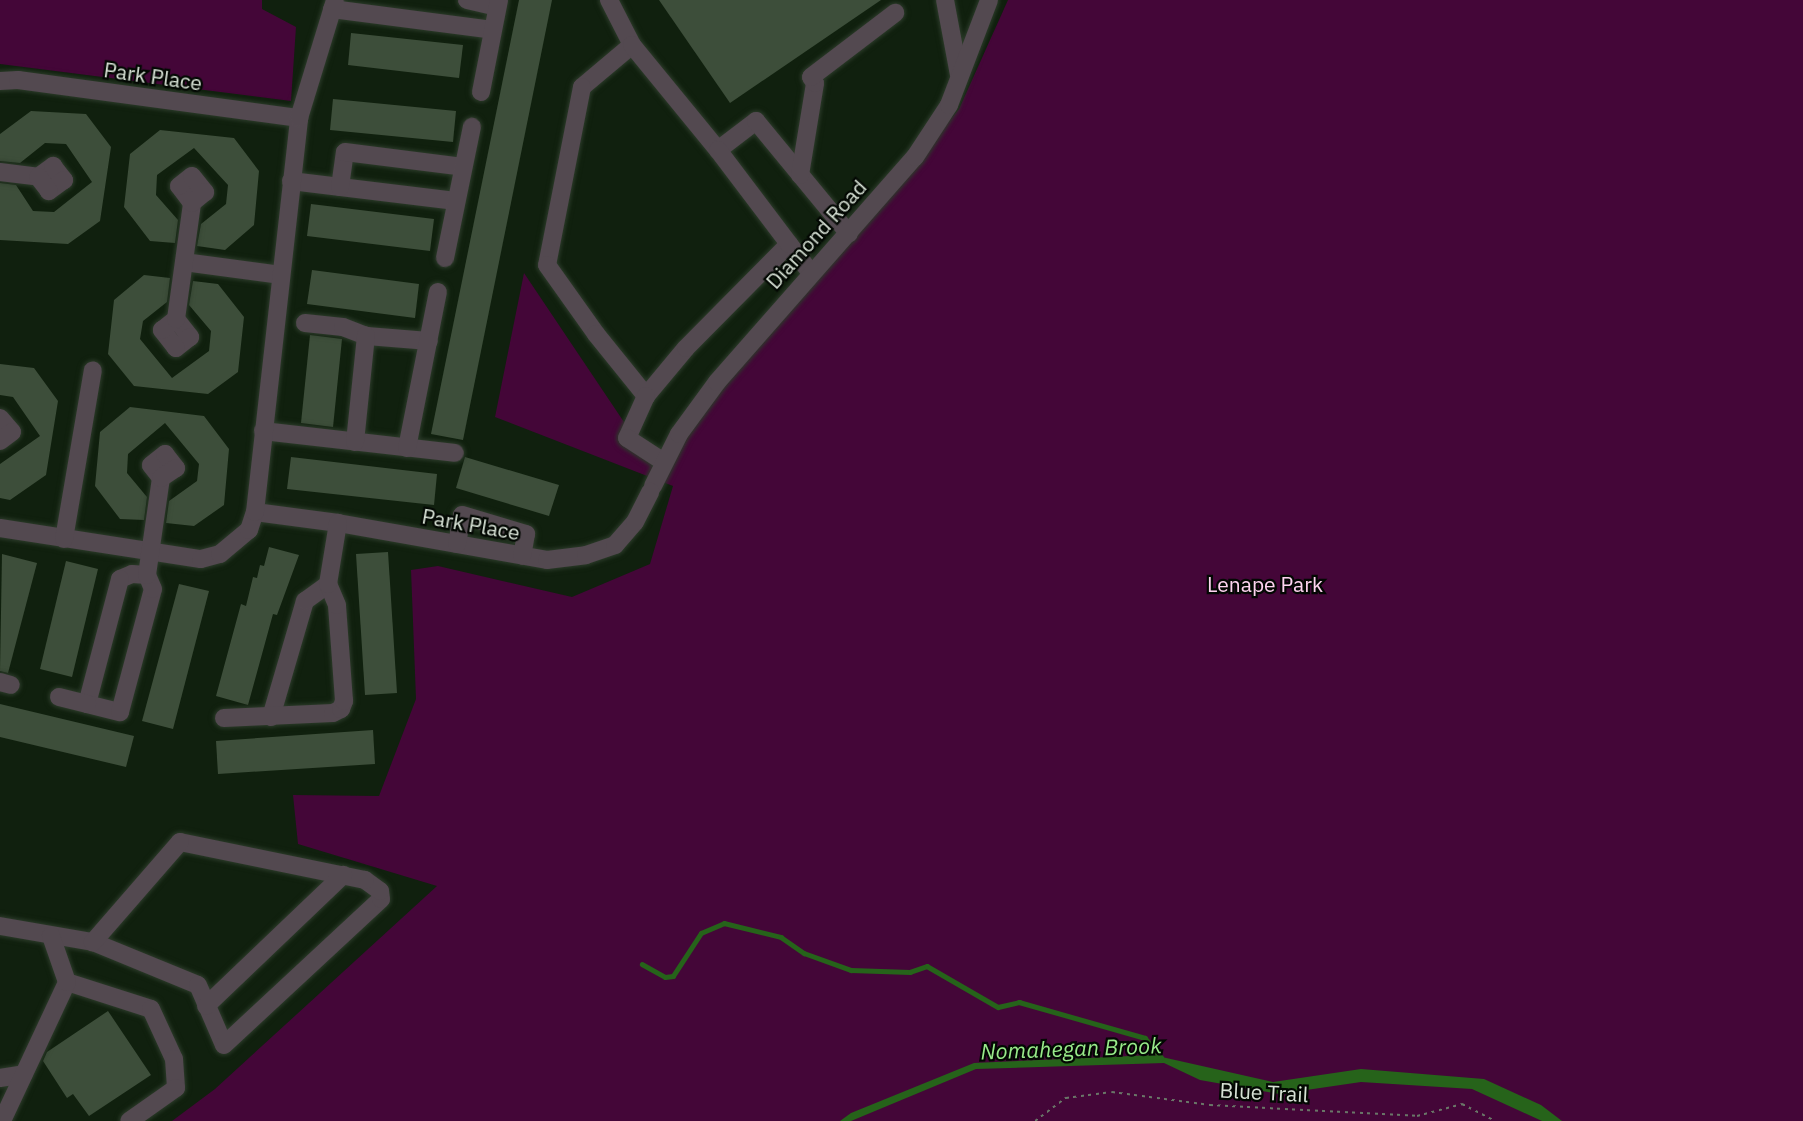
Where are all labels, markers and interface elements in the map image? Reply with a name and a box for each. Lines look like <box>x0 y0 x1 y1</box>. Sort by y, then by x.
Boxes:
street label: Park Place <box>102 57 204 95</box>
street label: Diamond Road <box>760 174 872 294</box>
street label: Park Place <box>420 503 522 545</box>
park label: Lenape Park <box>1207 571 1323 597</box>
water label: Nomahegan Brook <box>980 1032 1162 1064</box>
street label: Blue Trail <box>1219 1077 1309 1107</box>

